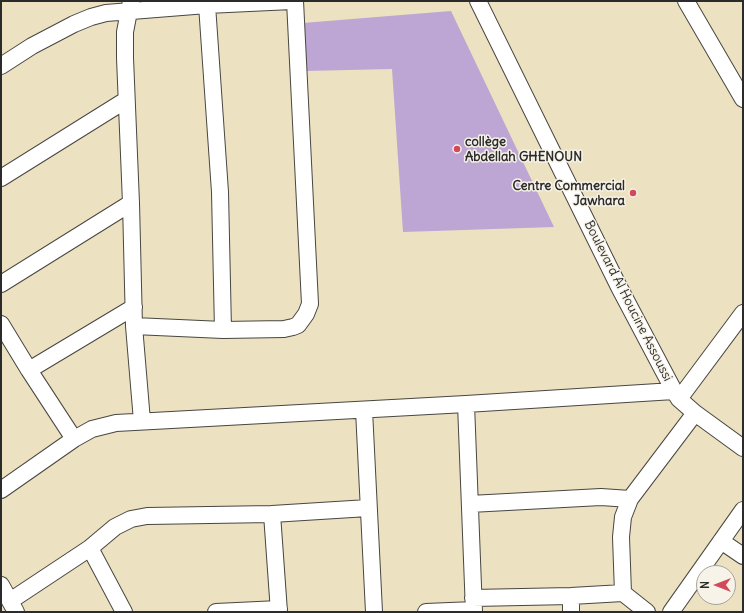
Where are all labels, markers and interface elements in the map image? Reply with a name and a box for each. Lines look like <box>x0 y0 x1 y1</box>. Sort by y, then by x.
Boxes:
place label: collège Abdellah GHENOUN <box>465 134 582 165</box>
marker: collège Abdellah GHENOUN <box>452 144 462 154</box>
place label: Centre Commercial Jawhara <box>512 178 625 209</box>
marker: Centre Commercial Jawhara <box>628 188 638 198</box>
street label: Boulevard Al Houcine Assoussi <box>581 218 675 384</box>
north arrow <box>696 565 736 605</box>
text: N <box>698 581 712 589</box>

